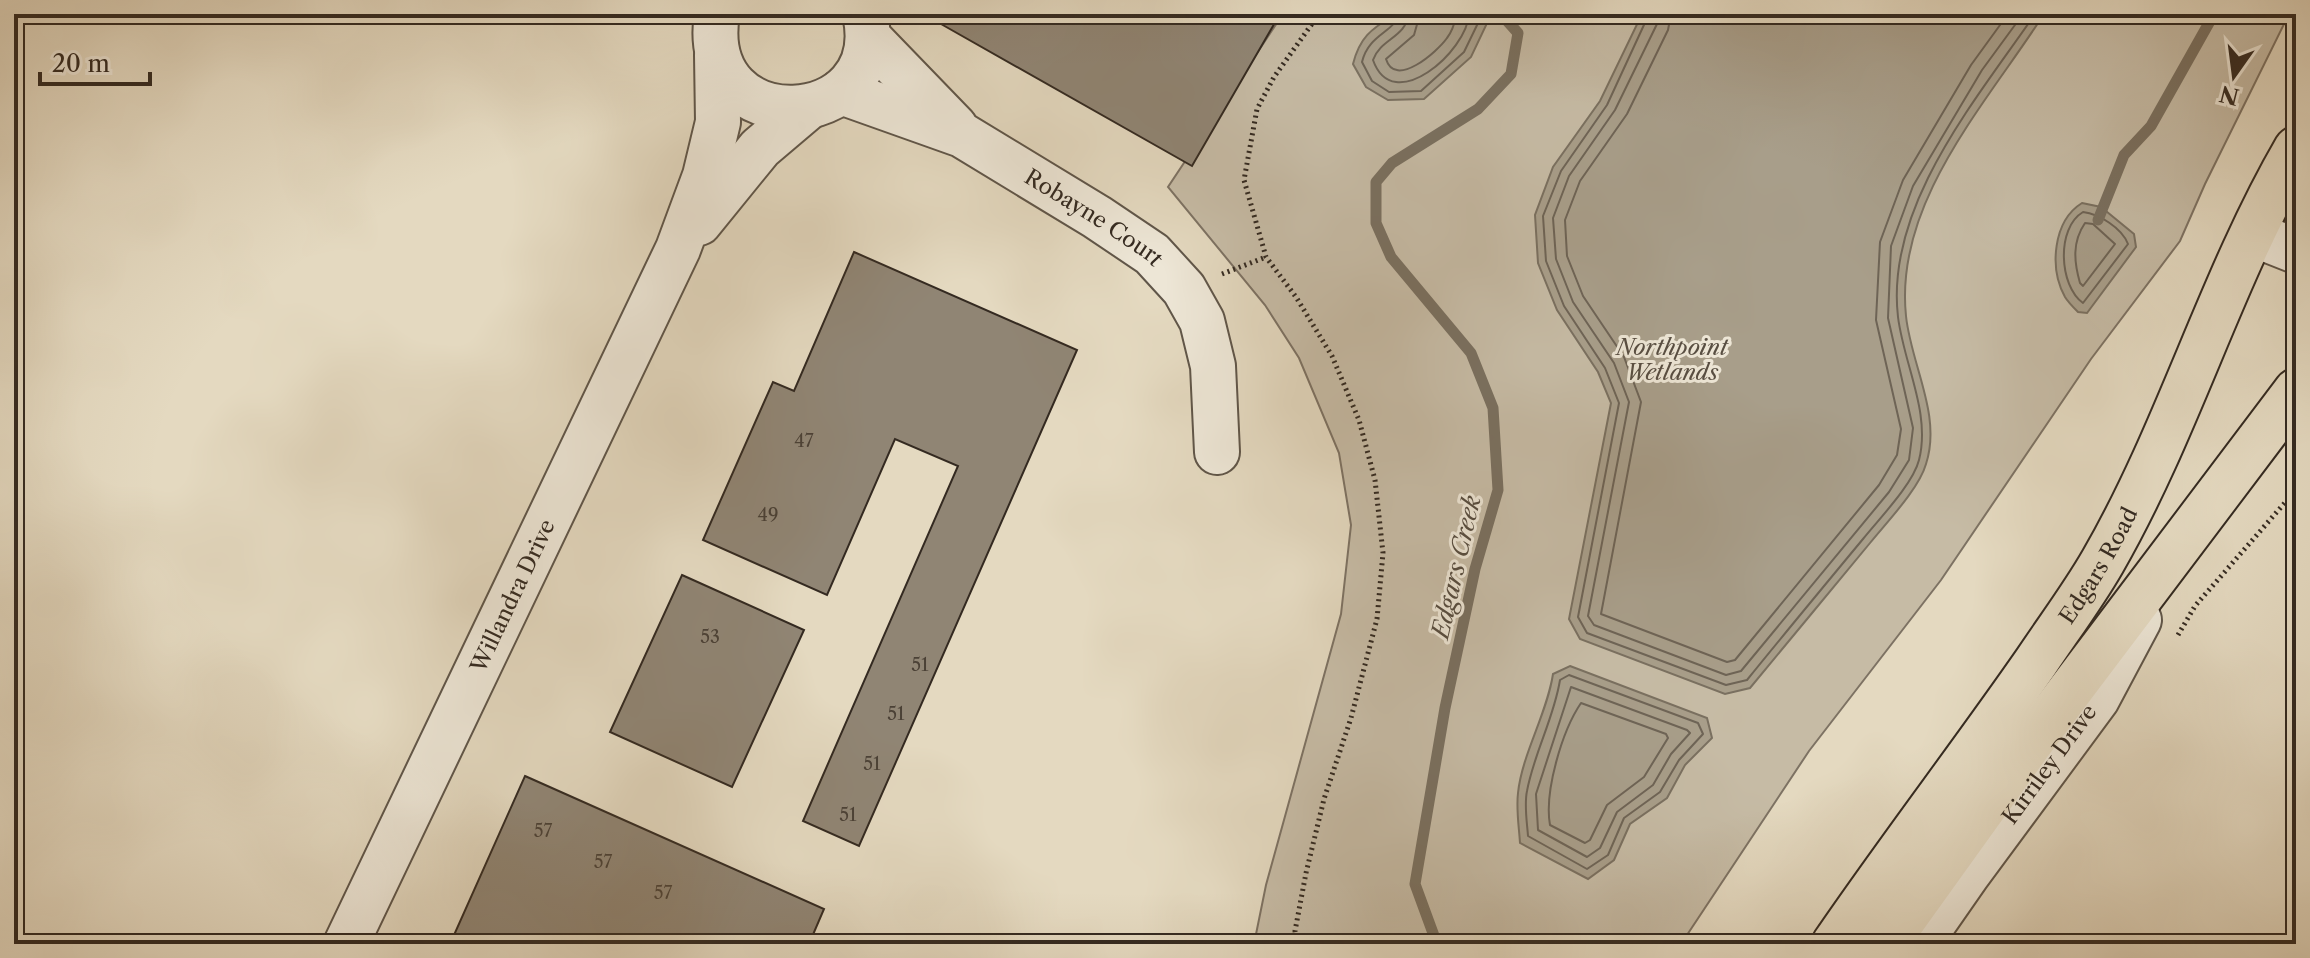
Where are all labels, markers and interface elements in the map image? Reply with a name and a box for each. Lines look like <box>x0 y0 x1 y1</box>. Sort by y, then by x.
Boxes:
scale bar <box>40 36 150 86</box>
north arrow <box>2194 36 2274 116</box>
text: 20 m <box>52 49 110 78</box>
text: N <box>2217 80 2242 110</box>
street label: Robayne Court <box>1020 163 1169 271</box>
park label: Northpoint Wetlands <box>1614 334 1729 386</box>
house number: 47 <box>794 430 814 452</box>
water label: Edgars Creek <box>1425 492 1487 643</box>
street label: Edgars Road <box>2053 503 2143 629</box>
house number: 49 <box>758 504 778 526</box>
street label: Willandra Drive <box>464 515 560 677</box>
house number: 53 <box>700 626 720 648</box>
house number: 51 <box>911 654 929 676</box>
street label: Kirriley Drive <box>1996 699 2102 829</box>
house number: 51 <box>887 703 905 725</box>
house number: 51 <box>863 753 881 775</box>
house number: 51 <box>839 804 857 826</box>
house number: 57 <box>534 820 552 842</box>
house number: 57 <box>594 851 612 873</box>
house number: 57 <box>654 882 672 904</box>

